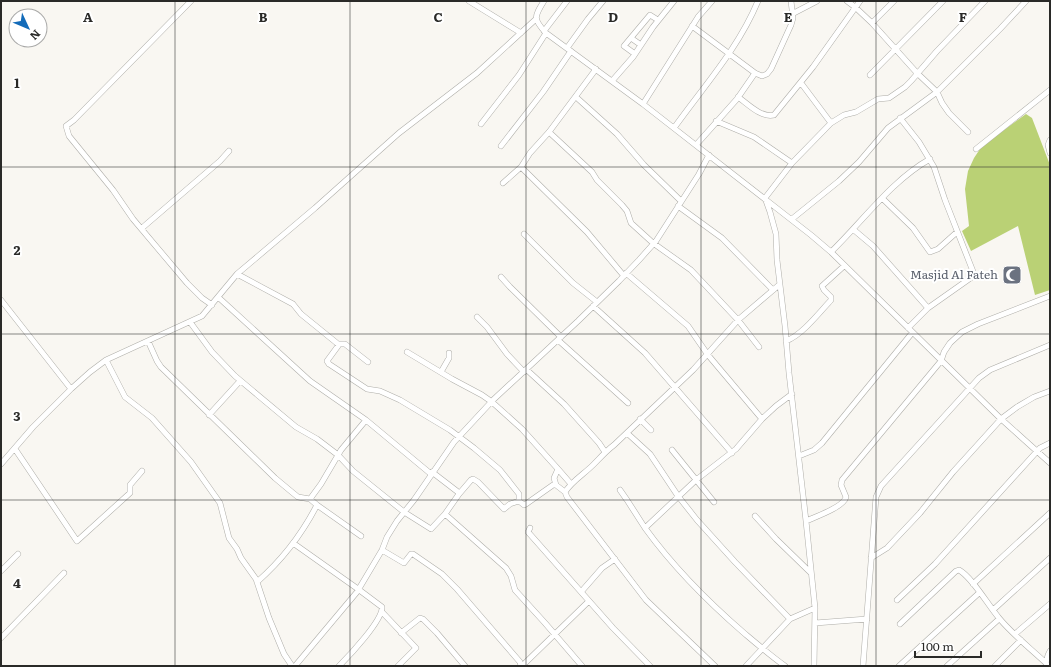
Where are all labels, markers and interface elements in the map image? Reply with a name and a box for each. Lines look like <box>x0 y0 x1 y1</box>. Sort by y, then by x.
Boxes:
text: A <box>83 7 93 26</box>
text: B <box>259 7 268 26</box>
text: C <box>433 7 443 26</box>
text: D <box>608 7 618 26</box>
text: E <box>784 7 793 26</box>
text: F <box>959 7 967 26</box>
north arrow <box>8 8 48 48</box>
text: N <box>27 27 45 45</box>
text: 1 <box>14 73 20 92</box>
text: 2 <box>14 240 21 259</box>
mosque icon: Masjid Al Fateh <box>1001 264 1023 286</box>
place label: Masjid Al Fateh <box>910 265 998 283</box>
text: 3 <box>13 406 21 425</box>
text: 4 <box>13 573 21 592</box>
scale bar <box>915 633 981 659</box>
text: 100 m <box>921 637 954 655</box>

